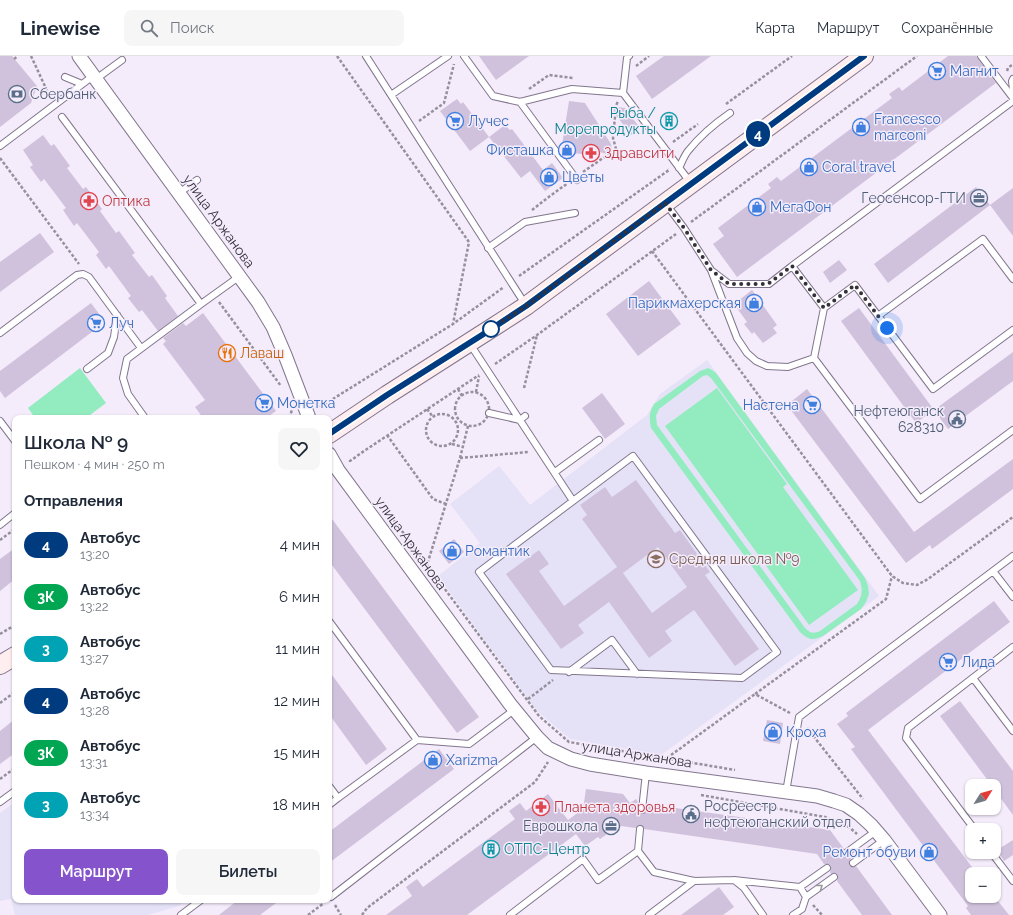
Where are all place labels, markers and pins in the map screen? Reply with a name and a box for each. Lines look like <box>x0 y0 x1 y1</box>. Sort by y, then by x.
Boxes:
supermarket icon: Магнит <box>927 61 947 81</box>
place label: Магнит <box>950 63 999 79</box>
bank icon: Сбербанк <box>7 84 27 104</box>
place label: Сбербанк <box>30 86 97 102</box>
place label: Рыба / Морепродукты <box>555 105 657 137</box>
supermarket icon: Лучес <box>445 111 465 131</box>
building icon: Рыба / Морепродукты <box>659 111 679 131</box>
place label: Francesco marconi <box>874 111 941 143</box>
place label: Лучес <box>468 113 509 129</box>
shop icon: Francesco marconi <box>851 117 871 137</box>
shop icon: Фисташка <box>557 140 577 160</box>
place label: Фисташка <box>486 142 554 158</box>
pharmacy icon: Здравсити <box>581 143 601 163</box>
place label: Здравсити <box>604 145 674 161</box>
shop icon: Coral travel <box>799 157 819 177</box>
place label: Coral travel <box>822 159 896 175</box>
shop icon: Цветы <box>539 167 559 187</box>
place label: Цветы <box>562 169 604 185</box>
office icon: Геосенсор-ГТИ <box>969 188 989 208</box>
place label: Геосенсор-ГТИ <box>861 190 966 206</box>
pharmacy icon: Оптика <box>79 191 99 211</box>
place label: Оптика <box>102 193 150 209</box>
shop icon: МегаФон <box>747 197 767 217</box>
place label: МегаФон <box>770 199 832 215</box>
shop icon: Парикмахерская <box>744 293 764 313</box>
place label: Парикмахерская <box>628 295 741 311</box>
supermarket icon: Луч <box>86 313 106 333</box>
place label: Луч <box>109 315 134 331</box>
unlabelled marker <box>482 320 500 338</box>
restaurant icon: Лаваш <box>217 343 237 363</box>
place label: Лаваш <box>240 345 284 361</box>
supermarket icon: Монетка <box>254 393 274 413</box>
place label: Монетка <box>277 395 335 411</box>
supermarket icon: Настена <box>802 395 822 415</box>
place label: Настена <box>743 397 799 413</box>
place label: Нефтеюганск 628310 <box>854 403 944 435</box>
public building icon: Нефтеюганск 628310 <box>947 409 967 429</box>
shop icon: Романтик <box>442 541 462 561</box>
place label: Романтик <box>465 543 530 559</box>
school or university icon: Средняя школа №9 <box>646 549 666 569</box>
place label: Средняя школа №9 <box>669 551 800 567</box>
supermarket icon: Лида <box>938 652 958 672</box>
place label: Лида <box>961 654 995 670</box>
shop icon: Кроха <box>763 722 783 742</box>
place label: Кроха <box>786 724 826 740</box>
shop icon: Xarizma <box>423 750 443 770</box>
place label: Xarizma <box>446 752 498 768</box>
pharmacy icon: Планета здоровья <box>531 797 551 817</box>
place label: Росреестр нефтеюганский отдел <box>704 798 851 830</box>
place label: Планета здоровья <box>554 799 675 815</box>
public building icon: Росреестр нефтеюганский отдел <box>681 804 701 824</box>
office icon: Еврошкола <box>601 816 621 836</box>
place label: Еврошкола <box>523 818 598 834</box>
building icon: ОТПС-Центр <box>481 839 501 859</box>
place label: ОТПС-Центр <box>504 841 591 857</box>
shop icon: Ремонт обуви <box>919 842 939 862</box>
place label: Ремонт обуви <box>823 844 916 860</box>

